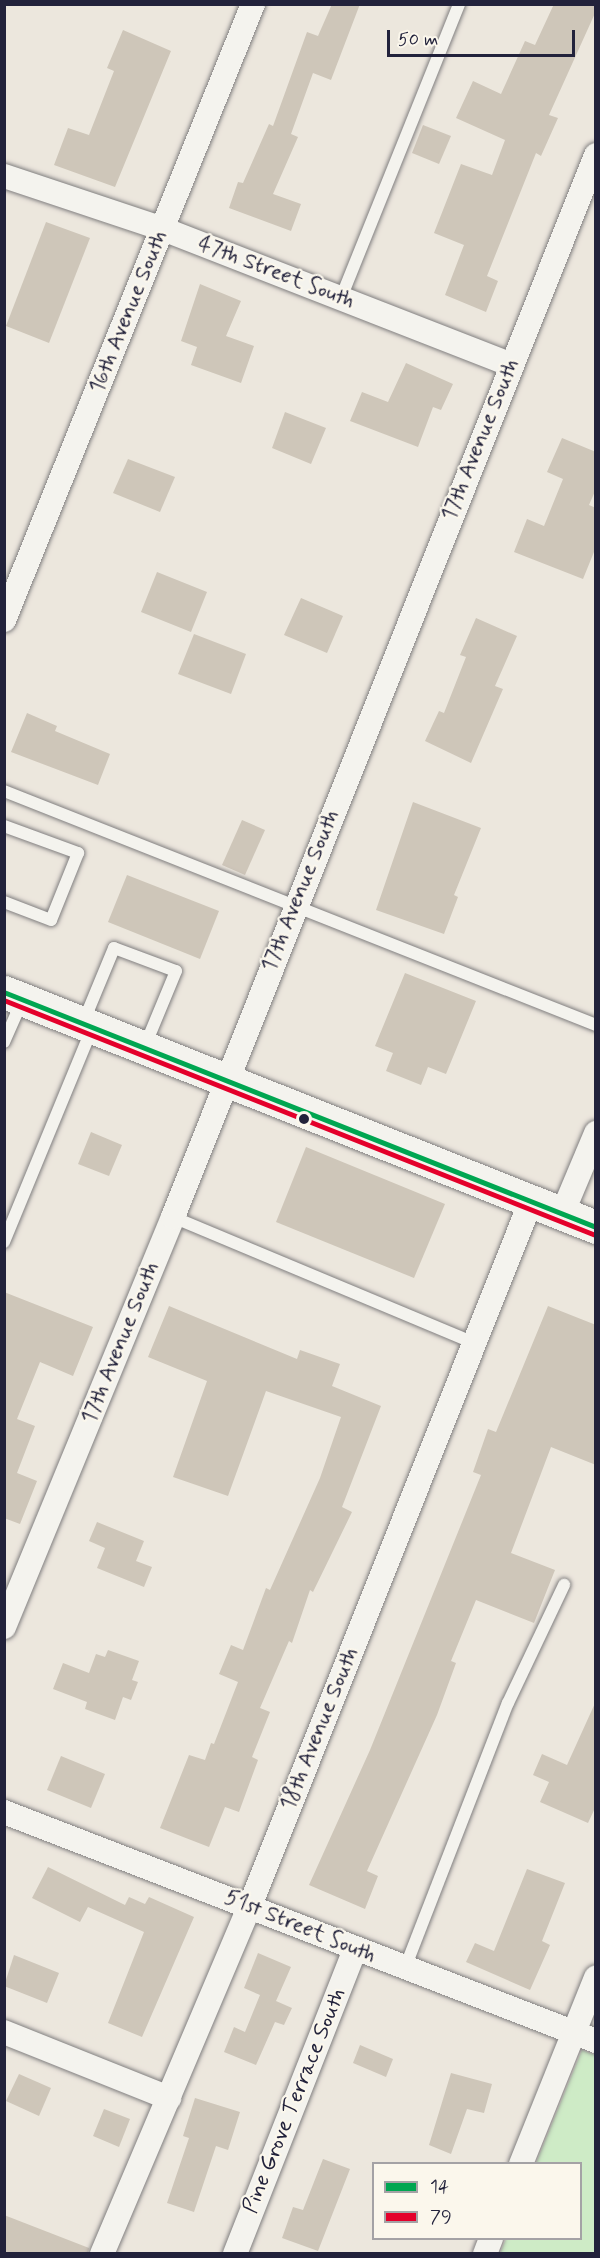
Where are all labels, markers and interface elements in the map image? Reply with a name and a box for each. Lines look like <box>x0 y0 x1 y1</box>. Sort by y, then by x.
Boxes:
scale bar <box>390 18 578 56</box>
text: 50 m <box>398 28 438 52</box>
street label: 16th Avenue South <box>85 229 173 395</box>
street label: 47th Street South <box>194 231 358 315</box>
street label: 17th Avenue South <box>437 357 525 523</box>
street label: 17th Avenue South <box>257 808 345 974</box>
unlabelled marker <box>298 1113 310 1125</box>
street label: 17th Avenue South <box>77 1260 165 1426</box>
street label: 18th Avenue South <box>276 1646 364 1812</box>
street label: 51st Street South <box>221 1885 379 1969</box>
street label: Pine Grove Terrace South <box>240 1991 350 2211</box>
legend <box>372 2162 582 2240</box>
text: 14 <box>430 2175 449 2199</box>
text: 79 <box>430 2205 452 2229</box>

